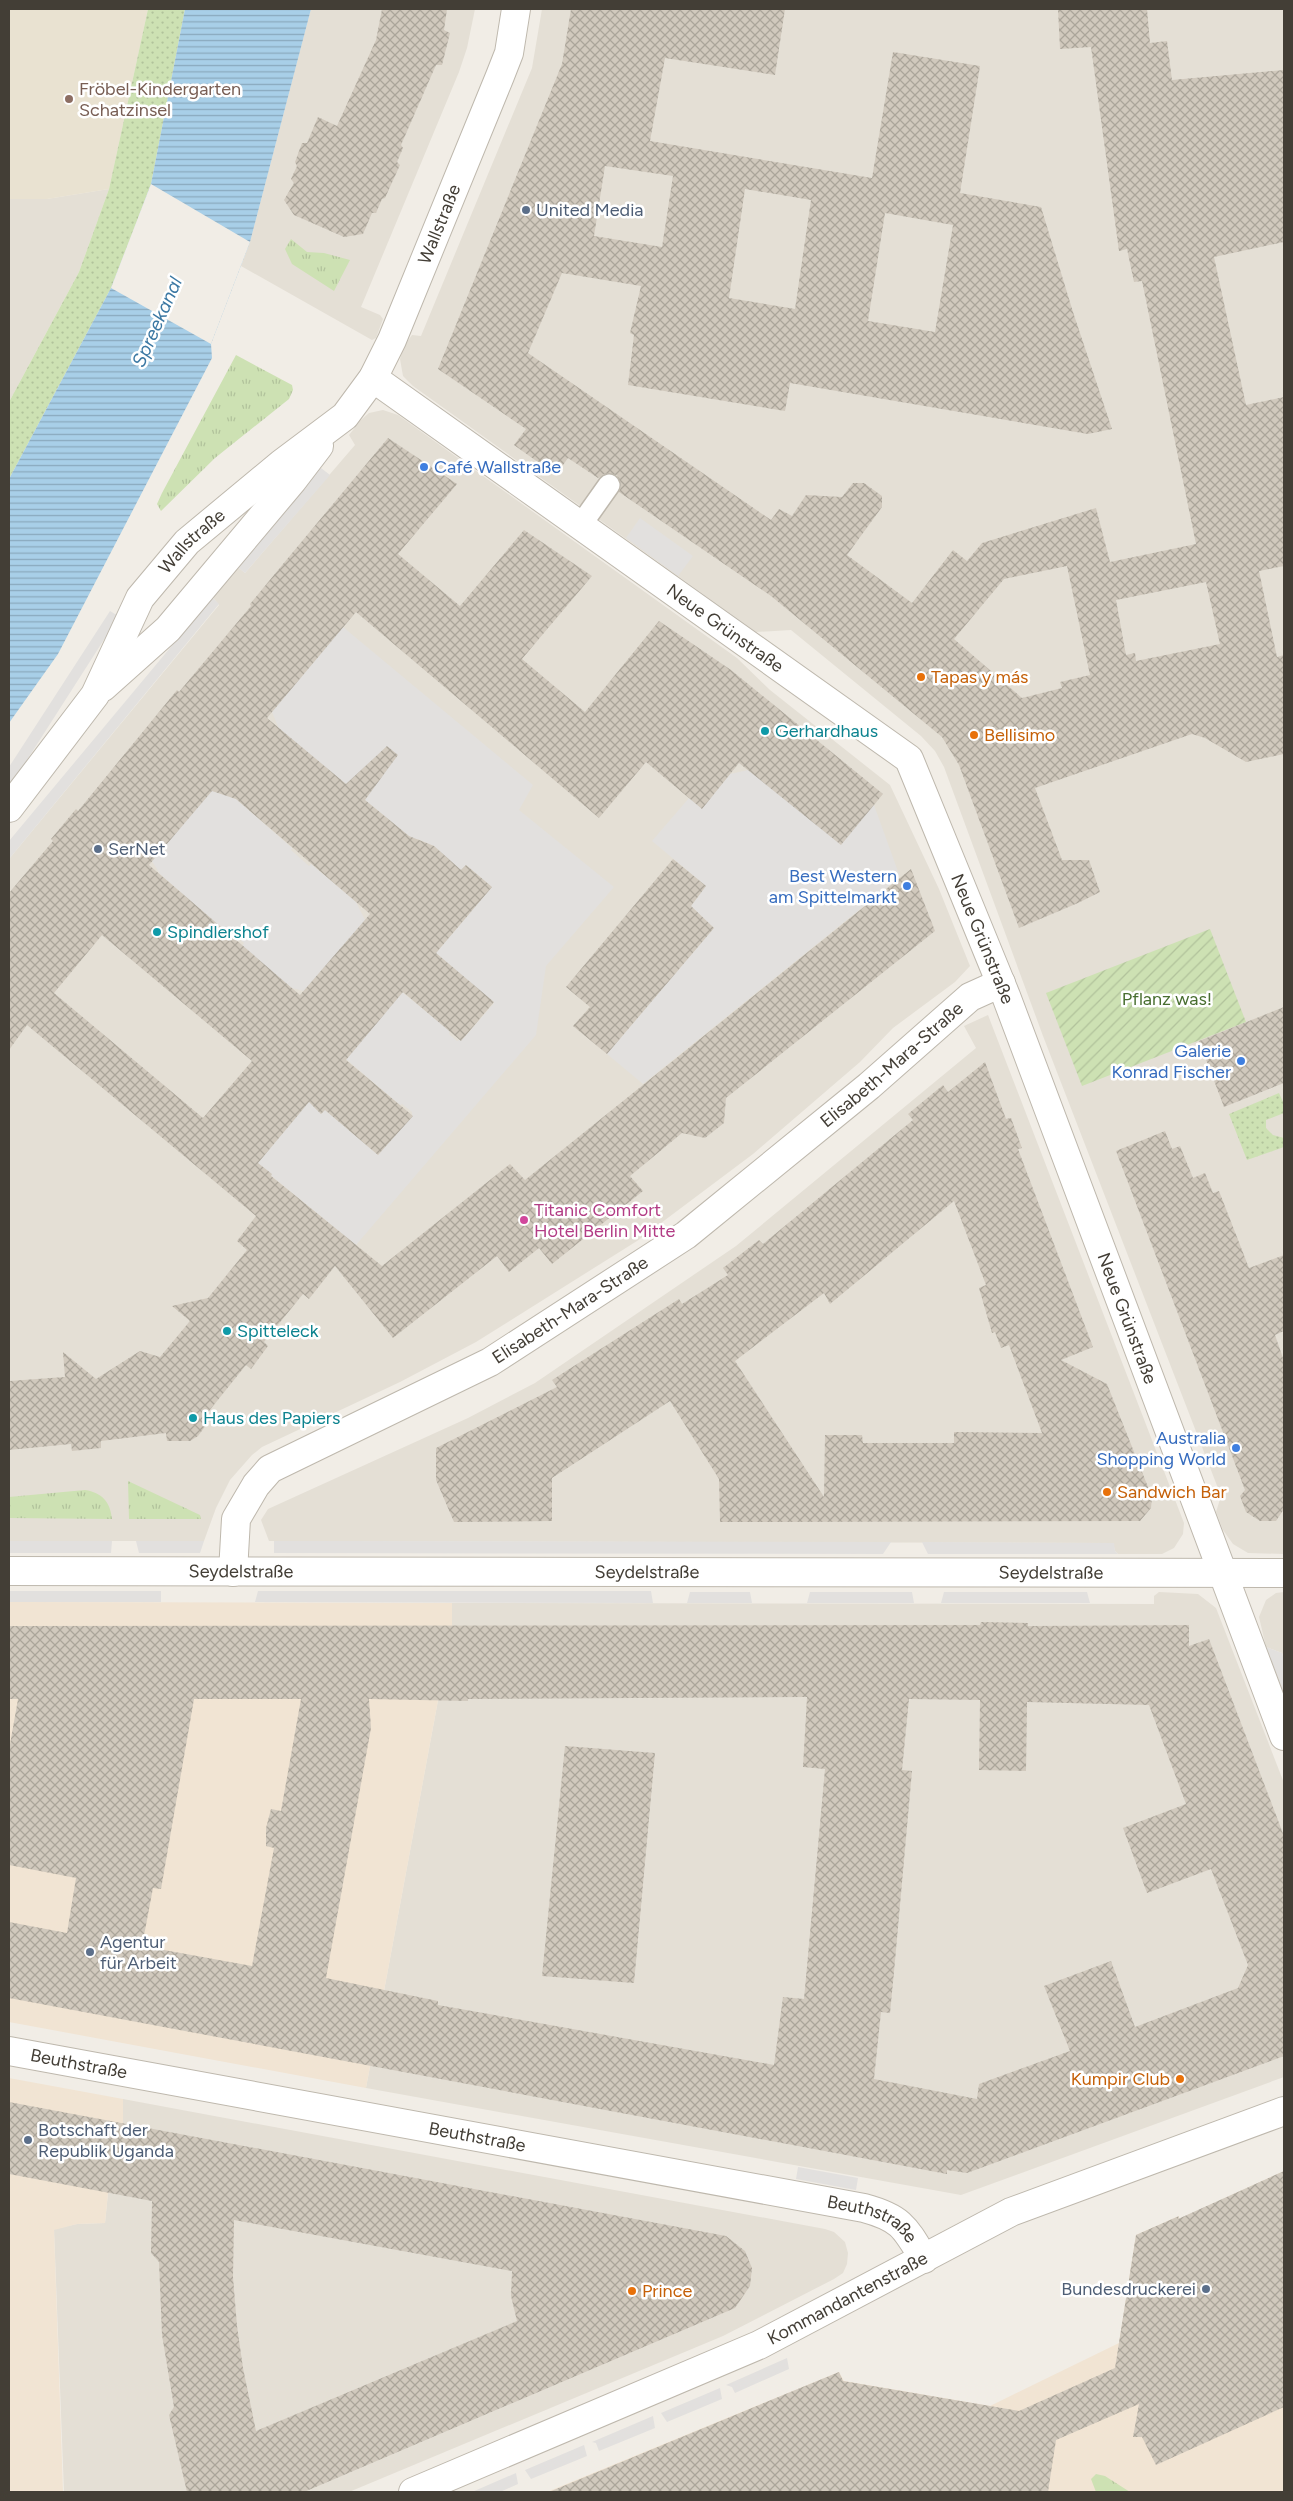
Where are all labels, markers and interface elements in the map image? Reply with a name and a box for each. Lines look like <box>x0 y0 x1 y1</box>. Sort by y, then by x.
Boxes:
place label: Fröbel-Kindergarten Schatzinsel <box>79 78 241 121</box>
marker: Fröbel-Kindergarten Schatzinsel <box>63 93 75 105</box>
street label: Wallstraße <box>413 181 466 267</box>
place label: United Media <box>536 199 644 221</box>
marker: United Media <box>520 204 532 216</box>
water label: Spreekanal <box>127 273 187 371</box>
place label: Café Wallstraße <box>434 456 561 478</box>
marker: Café Wallstraße <box>418 461 430 473</box>
street label: Wallstraße <box>154 504 230 578</box>
street label: Neue Grünstraße <box>662 579 788 677</box>
place label: Tapas y más <box>931 666 1028 688</box>
marker: Tapas y más <box>915 671 927 683</box>
place label: Gerhardhaus <box>775 720 878 742</box>
place label: Bellisimo <box>984 724 1055 746</box>
marker: Gerhardhaus <box>759 725 771 737</box>
marker: Bellisimo <box>968 729 980 741</box>
place label: SerNet <box>108 838 166 860</box>
marker: SerNet <box>92 843 104 855</box>
place label: Best Western am Spittelmarkt <box>769 865 897 908</box>
street label: Neue Grünstraße <box>946 871 1019 1007</box>
marker: Best Western am Spittelmarkt <box>901 880 913 892</box>
place label: Spindlershof <box>167 921 269 943</box>
marker: Spindlershof <box>151 926 163 938</box>
park label: Pflanz was! <box>1122 988 1212 1010</box>
street label: Elisabeth-Mara-Straße <box>816 997 968 1132</box>
place label: Galerie Konrad Fischer <box>1111 1040 1231 1083</box>
marker: Galerie Konrad Fischer <box>1235 1055 1247 1067</box>
place label: Titanic Comfort Hotel Berlin Mitte <box>534 1199 675 1242</box>
marker: Titanic Comfort Hotel Berlin Mitte <box>518 1214 530 1226</box>
street label: Neue Grünstraße <box>1092 1250 1162 1387</box>
street label: Elisabeth-Mara-Straße <box>488 1251 652 1369</box>
place label: Spitteleck <box>237 1320 319 1342</box>
marker: Spitteleck <box>221 1325 233 1337</box>
place label: Haus des Papiers <box>203 1407 340 1429</box>
marker: Haus des Papiers <box>187 1412 199 1424</box>
place label: Australia Shopping World <box>1096 1427 1226 1470</box>
marker: Australia Shopping World <box>1230 1442 1242 1454</box>
place label: Sandwich Bar <box>1117 1481 1227 1503</box>
marker: Sandwich Bar <box>1101 1486 1113 1498</box>
street label: Seydelstraße <box>189 1560 294 1582</box>
street label: Seydelstraße <box>595 1561 700 1583</box>
street label: Seydelstraße <box>999 1562 1104 1584</box>
place label: Agentur für Arbeit <box>100 1931 177 1974</box>
marker: Agentur für Arbeit <box>84 1946 96 1958</box>
street label: Beuthstraße <box>29 2044 129 2084</box>
place label: Kumpir Club <box>1071 2068 1170 2090</box>
marker: Kumpir Club <box>1174 2073 1186 2085</box>
street label: Beuthstraße <box>427 2117 528 2157</box>
place label: Botschaft der Republik Uganda <box>38 2119 174 2162</box>
marker: Botschaft der Republik Uganda <box>22 2134 34 2146</box>
street label: Beuthstraße <box>825 2190 922 2247</box>
street label: Kommandantenstraße <box>764 2247 932 2350</box>
place label: Bundesdruckerei <box>1061 2278 1196 2300</box>
place label: Prince <box>642 2280 692 2302</box>
marker: Bundesdruckerei <box>1200 2283 1212 2295</box>
marker: Prince <box>626 2285 638 2297</box>

